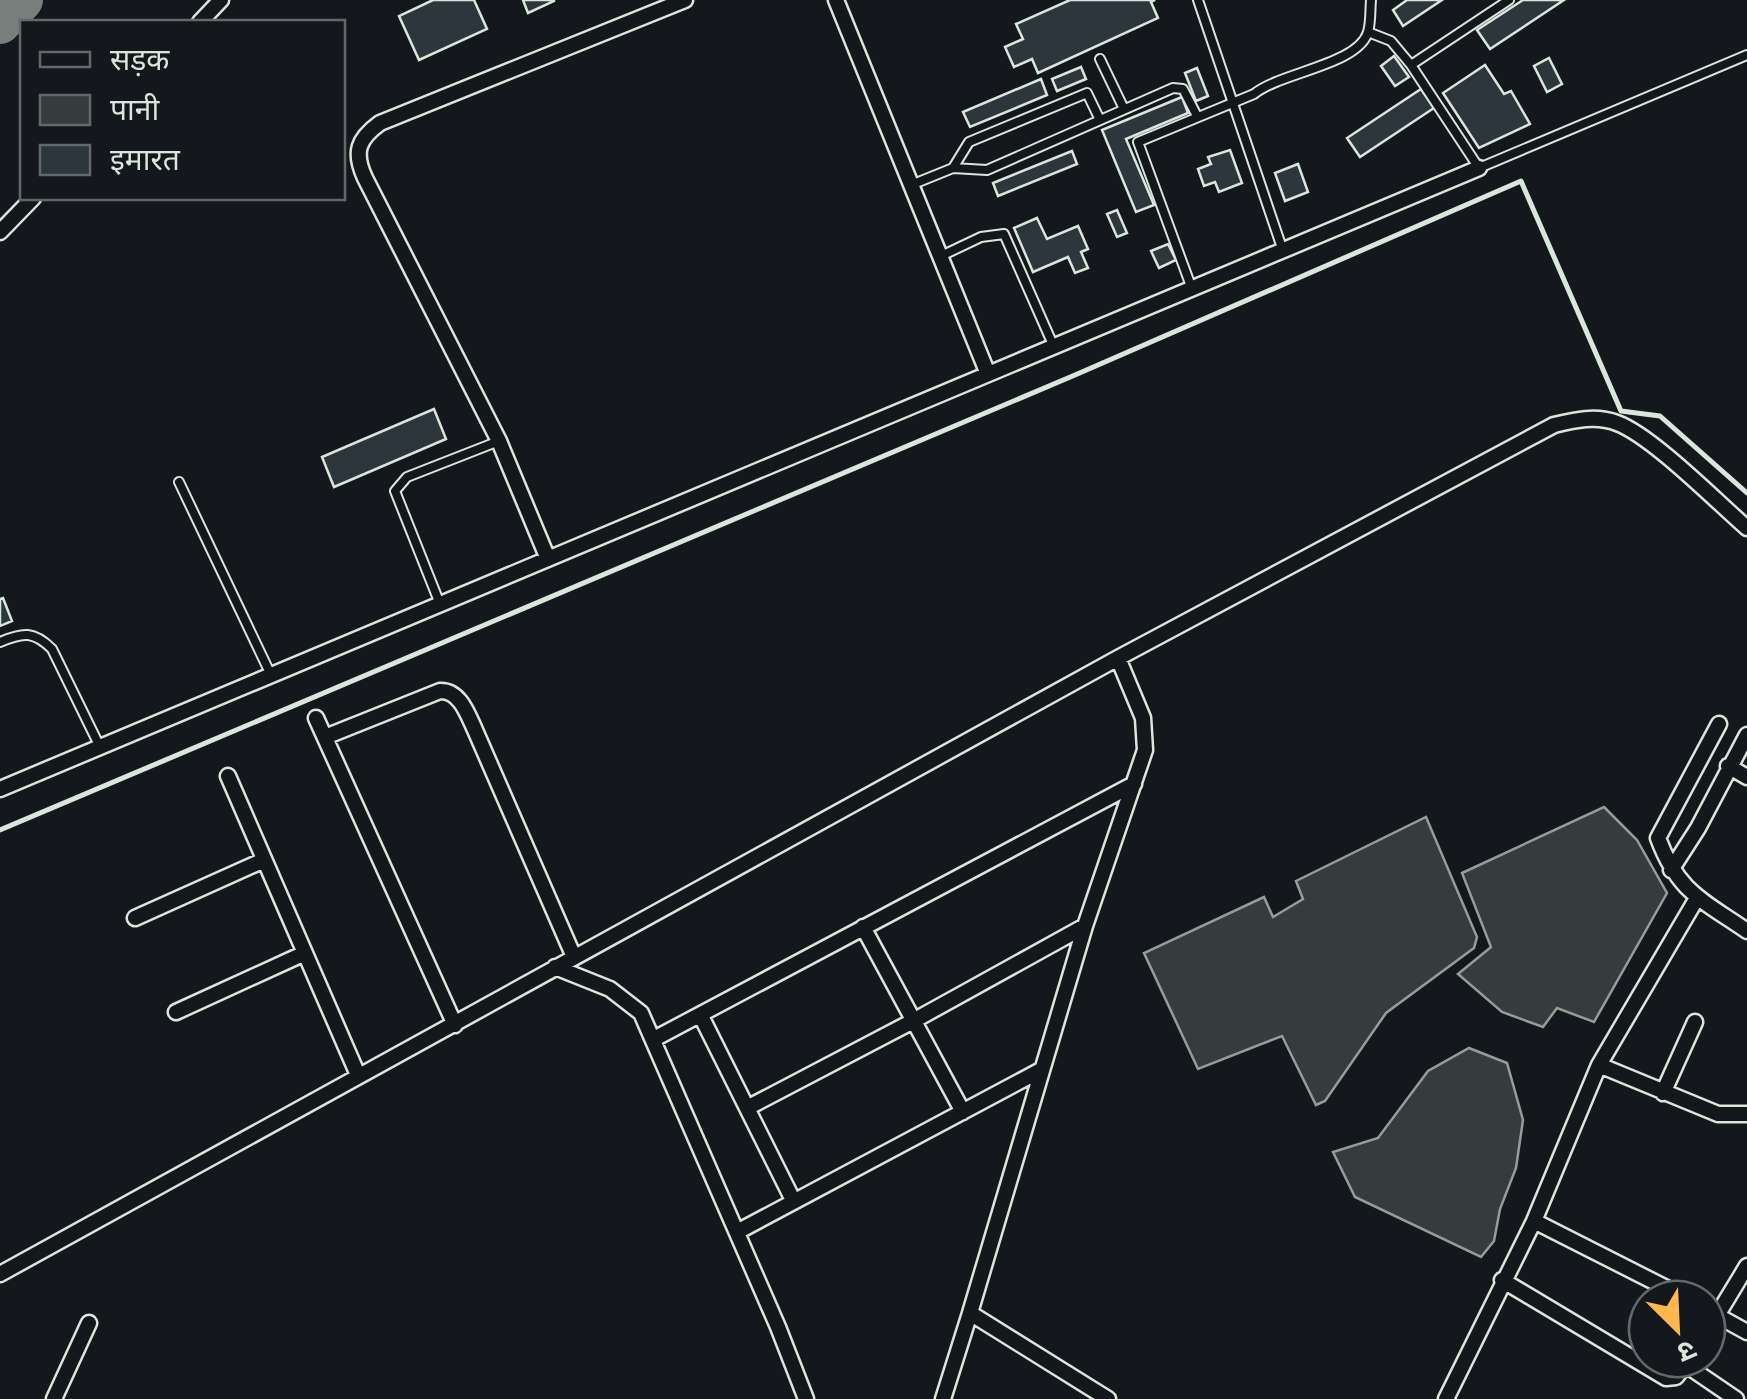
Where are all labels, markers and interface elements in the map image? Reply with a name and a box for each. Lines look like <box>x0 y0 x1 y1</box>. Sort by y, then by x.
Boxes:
legend <box>20 20 345 200</box>
text: सड़क <box>110 38 170 79</box>
text: पानी <box>110 88 160 129</box>
text: इमारत <box>110 138 181 179</box>
north arrow <box>1627 1279 1727 1379</box>
text: उ <box>1672 1332 1703 1374</box>

